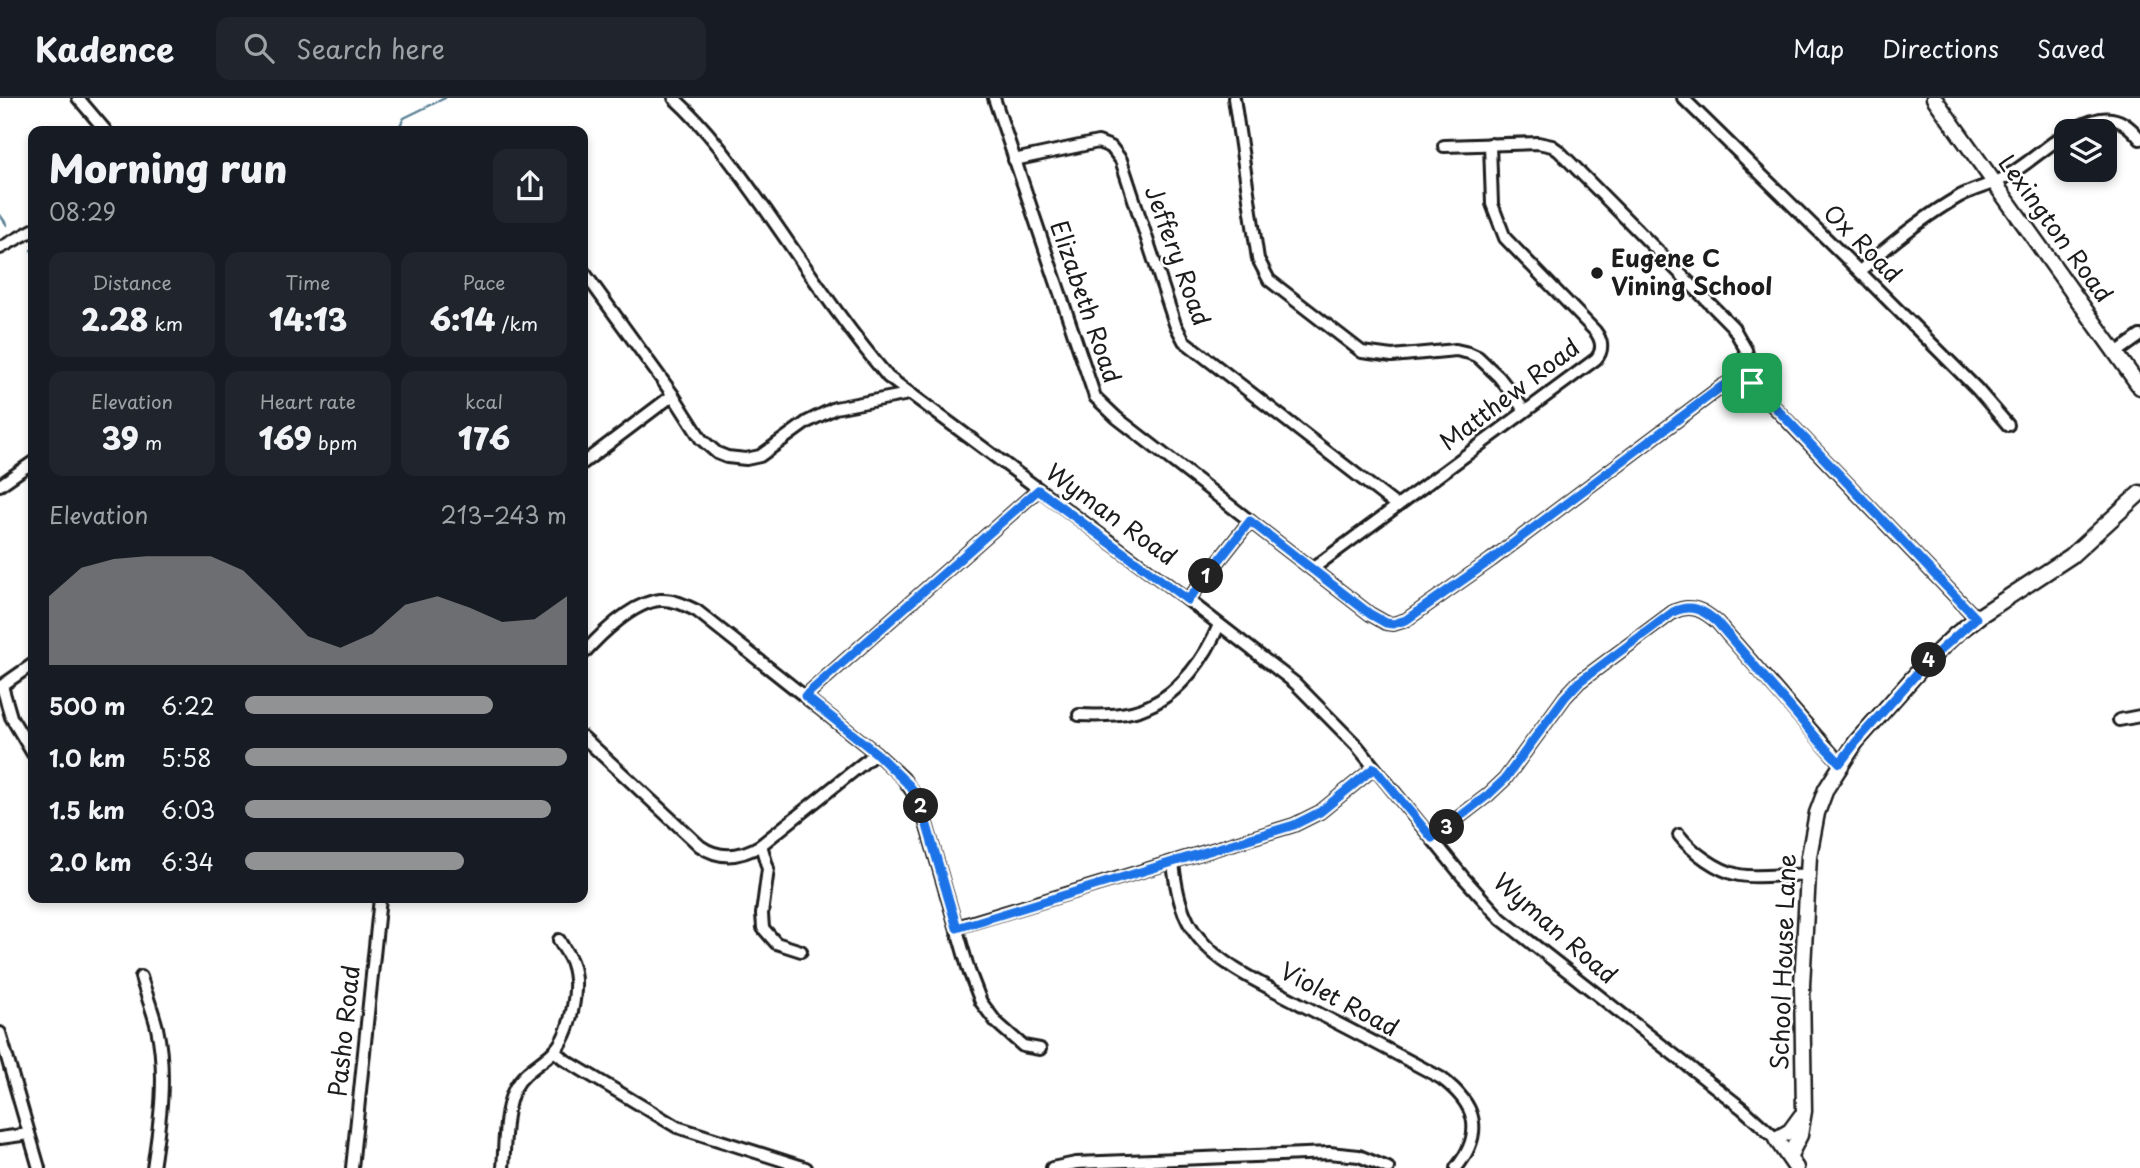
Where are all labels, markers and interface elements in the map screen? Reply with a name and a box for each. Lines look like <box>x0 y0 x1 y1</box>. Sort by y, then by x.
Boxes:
search box <box>216 17 706 80</box>
text: Kadence <box>35 23 174 73</box>
icon: search <box>240 29 278 67</box>
text: Search here <box>296 29 445 68</box>
text: Map <box>1793 30 1844 66</box>
text: Directions <box>1882 30 1999 66</box>
text: Saved <box>2037 30 2105 66</box>
map controls <box>2054 119 2117 182</box>
button: layers <box>2054 119 2117 182</box>
text: Morning run <box>49 139 287 196</box>
street label: Lexington Road <box>1991 146 2123 309</box>
button: share <box>493 149 567 223</box>
street label: Jeffery Road <box>1137 180 1221 330</box>
text: 08:29 <box>49 194 116 229</box>
street label: Ox Road <box>1816 195 1911 290</box>
street label: Elizabeth Road <box>1042 215 1132 388</box>
place label: Eugene C Vining School <box>1611 239 1772 303</box>
marker: Eugene C Vining School <box>1589 265 1605 281</box>
text: Distance <box>92 268 172 296</box>
text: Time <box>286 268 330 296</box>
text: Pace <box>463 268 505 296</box>
text: 2.28 <box>81 296 148 341</box>
text: 14:13 <box>269 296 347 341</box>
text: 6:14 <box>430 296 495 341</box>
text: km <box>148 309 183 337</box>
text: /km <box>495 309 538 337</box>
street label: Matthew Road <box>1431 329 1587 458</box>
pin <box>1722 353 1782 413</box>
icon: arrive <box>1733 364 1771 402</box>
text: Elevation <box>91 387 173 415</box>
text: Heart rate <box>260 387 356 415</box>
text: kcal <box>465 387 503 415</box>
text: 39 <box>102 415 139 460</box>
text: 169 <box>259 415 312 460</box>
text: 176 <box>458 415 510 460</box>
text: m <box>139 428 162 456</box>
text: bpm <box>312 428 357 456</box>
street label: Wyman Road <box>1039 454 1185 573</box>
text: Elevation <box>49 497 148 532</box>
text: 213–243 m <box>441 497 567 532</box>
pin: 1 <box>1188 559 1224 594</box>
text: 1 <box>1201 561 1210 589</box>
pin: 4 <box>1912 642 1946 678</box>
text: 4 <box>1922 645 1935 673</box>
text: 500 m <box>49 688 126 723</box>
text: 6:22 <box>161 688 215 723</box>
text: 1.0 km <box>49 740 126 775</box>
text: 5:58 <box>161 740 212 775</box>
pin: 2 <box>904 788 939 824</box>
text: 2 <box>914 791 927 819</box>
text: 1.5 km <box>49 792 125 827</box>
text: 6:03 <box>161 792 215 827</box>
pin: 3 <box>1430 810 1464 844</box>
text: 3 <box>1440 812 1453 840</box>
text: 2.0 km <box>49 844 131 879</box>
text: 6:34 <box>161 844 214 879</box>
street label: School House Lane <box>1760 853 1804 1071</box>
street label: Wyman Road <box>1486 863 1626 992</box>
street label: Violet Road <box>1274 952 1406 1045</box>
street label: Pasho Road <box>318 963 368 1098</box>

